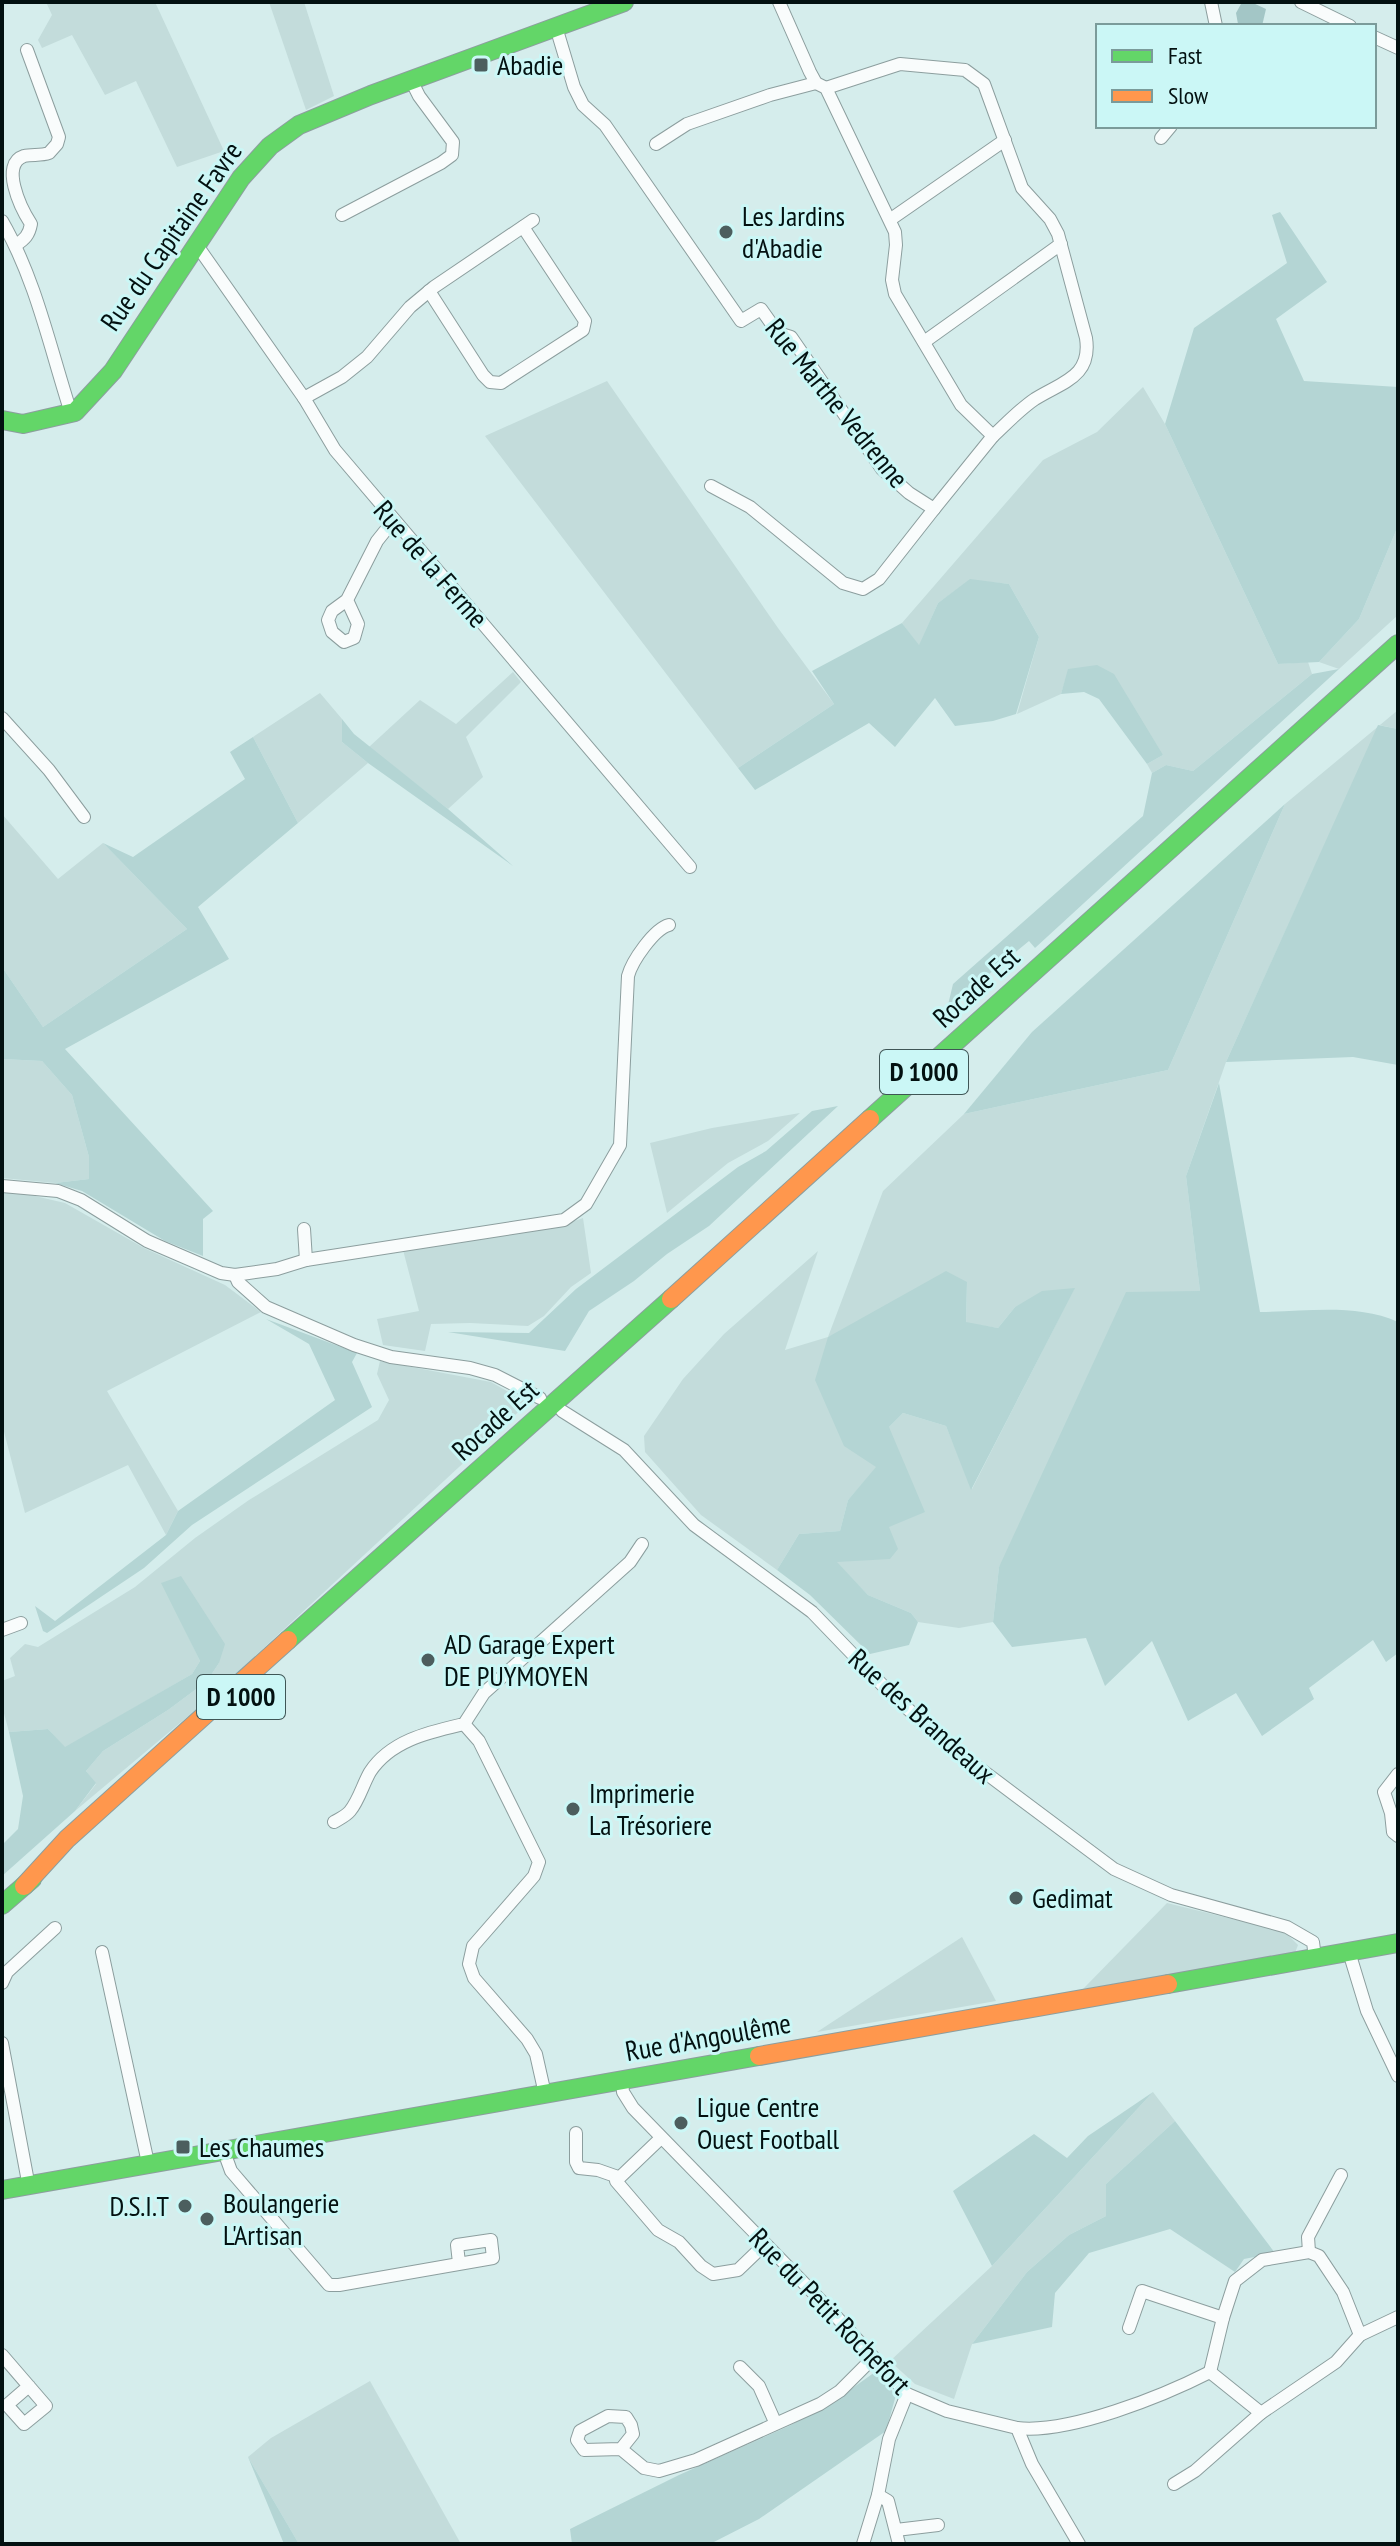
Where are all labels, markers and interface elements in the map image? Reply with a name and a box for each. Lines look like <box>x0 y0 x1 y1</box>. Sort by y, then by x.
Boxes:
legend <box>1096 24 1376 128</box>
text: Fast <box>1168 40 1203 71</box>
place label: Abadie <box>497 46 563 83</box>
marker: Abadie <box>472 56 490 74</box>
text: Slow <box>1168 80 1209 111</box>
street label: Rue du Capitaine Favre <box>92 134 250 338</box>
place label: Les Jardins d'Abadie <box>742 197 845 266</box>
marker: Les Jardins d'Abadie <box>717 223 735 241</box>
street label: Rue Marthe Vedrenne <box>758 310 917 495</box>
street label: Rue de la Ferme <box>366 492 497 635</box>
street label: Rocade Est <box>924 938 1027 1035</box>
road number: D 1000 <box>880 1050 968 1094</box>
street label: Rocade Est <box>443 1371 546 1468</box>
place label: AD Garage Expert DE PUYMOYEN <box>444 1625 615 1694</box>
street label: Rue des Brandeaux <box>841 1640 1003 1791</box>
marker: AD Garage Expert DE PUYMOYEN <box>419 1651 437 1669</box>
road number: D 1000 <box>197 1675 285 1719</box>
place label: Imprimerie La Trésoriere <box>589 1774 712 1843</box>
marker: Imprimerie La Trésoriere <box>564 1800 582 1818</box>
place label: Gedimat <box>1032 1879 1113 1916</box>
marker: Gedimat <box>1007 1889 1025 1907</box>
street label: Rue d'Angoulême <box>622 2004 793 2069</box>
place label: Ligue Centre Ouest Football <box>697 2088 840 2157</box>
marker: Ligue Centre Ouest Football <box>672 2114 690 2132</box>
place label: Les Chaumes <box>199 2128 324 2165</box>
marker: Les Chaumes <box>174 2138 192 2156</box>
place label: Boulangerie L'Artisan <box>223 2184 339 2253</box>
place label: D.S.I.T <box>109 2187 169 2224</box>
marker: D.S.I.T <box>176 2197 194 2215</box>
marker: Boulangerie L'Artisan <box>198 2210 216 2228</box>
street label: Rue du Petit Rochefort <box>742 2220 919 2402</box>

